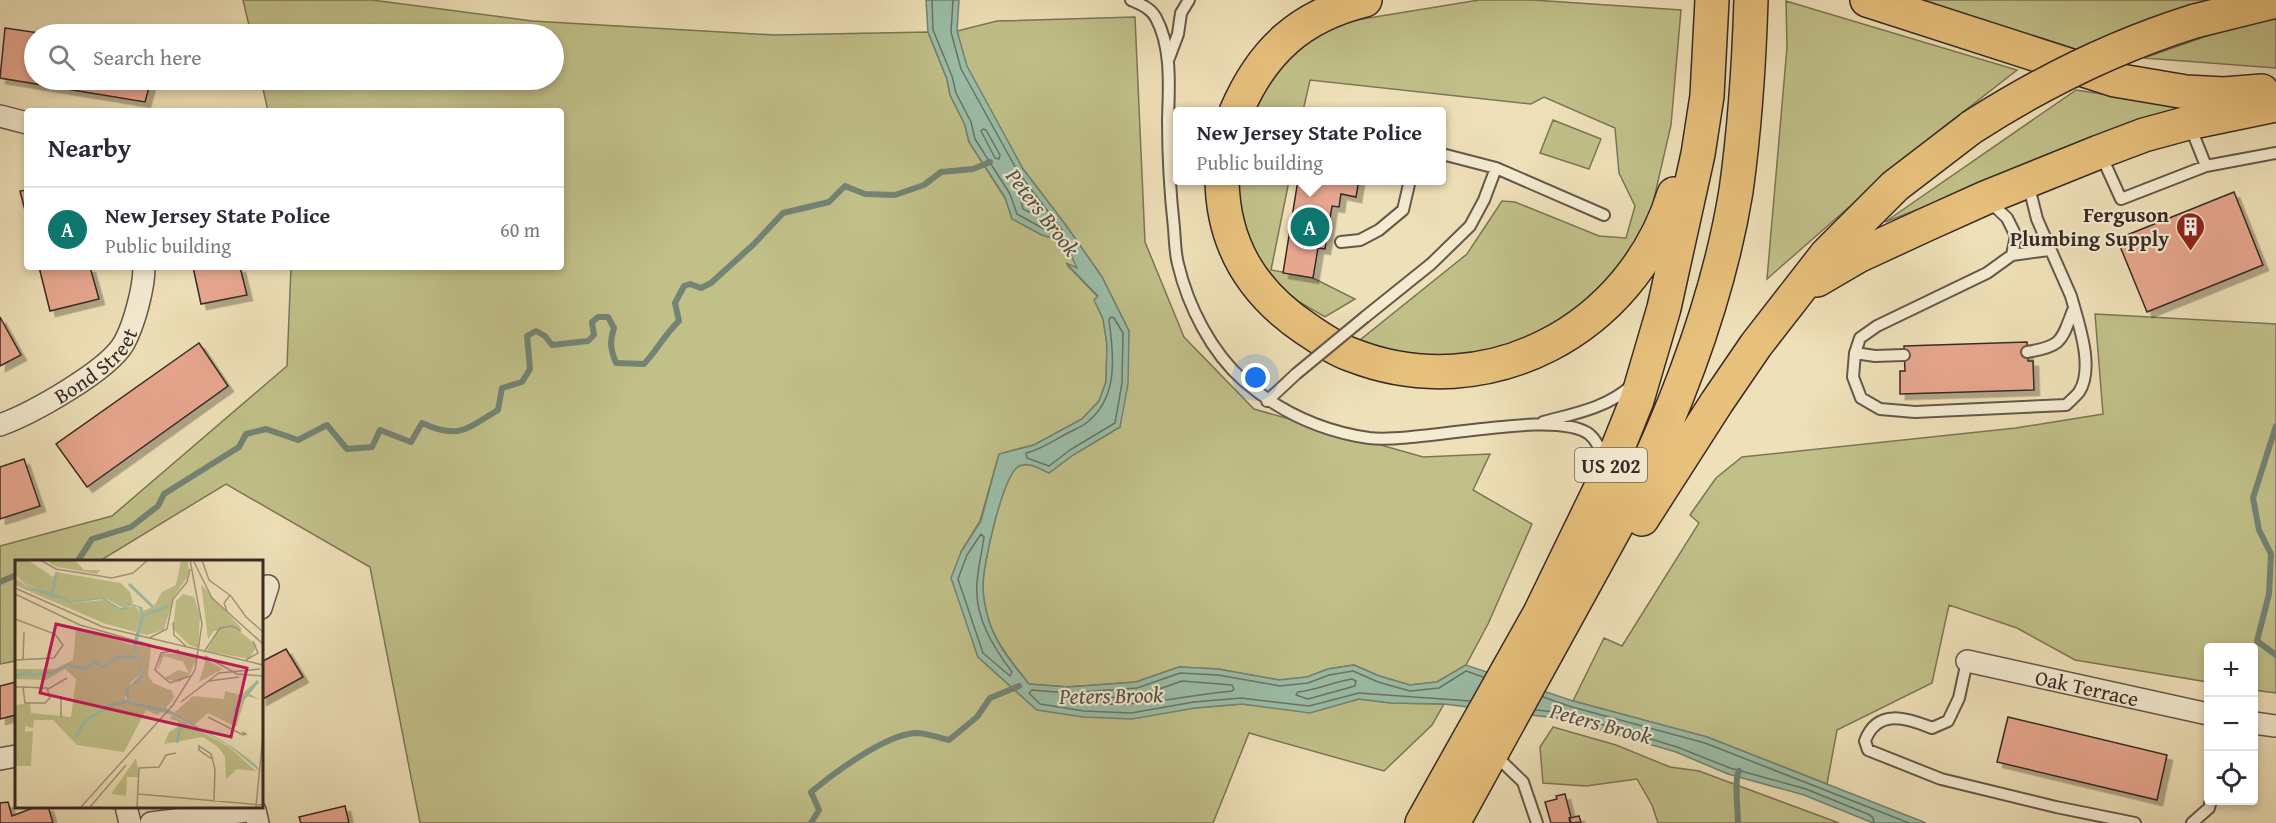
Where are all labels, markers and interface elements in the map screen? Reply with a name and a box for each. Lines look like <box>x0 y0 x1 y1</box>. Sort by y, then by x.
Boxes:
search box <box>24 24 564 90</box>
icon: search <box>45 41 78 74</box>
text: Search here <box>93 41 202 73</box>
popup <box>1173 107 1446 185</box>
text: New Jersey State Police <box>1197 116 1422 148</box>
text: Nearby <box>48 128 131 167</box>
text: Public building <box>1197 148 1323 177</box>
water label: Peters Brook <box>998 160 1088 264</box>
text: New Jersey State Police <box>105 199 330 231</box>
place label: Ferguson Plumbing Supply <box>2010 199 2170 254</box>
pin: A <box>1290 204 1330 250</box>
building icon: Ferguson Plumbing Supply <box>2174 210 2206 252</box>
text: A <box>61 215 74 244</box>
text: 60 m <box>500 215 540 244</box>
text: Public building <box>105 231 231 260</box>
street label: Bond Street <box>48 323 145 411</box>
your location <box>1241 363 1270 392</box>
road number: US 202 <box>1575 448 1647 482</box>
inset map <box>15 560 262 808</box>
map controls <box>2204 643 2258 805</box>
button: + <box>2204 643 2258 697</box>
street label: Oak Terrace <box>2033 661 2142 714</box>
water label: Peters Brook <box>1058 678 1164 712</box>
water label: Peters Brook <box>1546 694 1656 752</box>
button: − <box>2204 697 2258 751</box>
button: locate <box>2204 751 2258 805</box>

